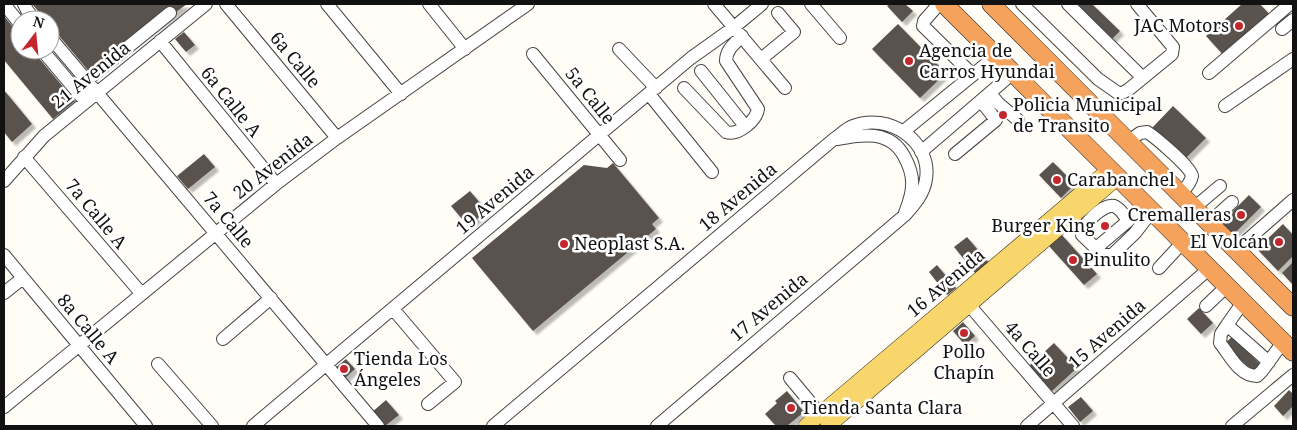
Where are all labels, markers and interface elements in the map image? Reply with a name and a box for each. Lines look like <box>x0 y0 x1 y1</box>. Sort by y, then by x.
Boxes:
north arrow <box>10 10 60 60</box>
text: N <box>31 11 47 33</box>
place label: JAC Motors <box>1133 13 1229 37</box>
marker: JAC Motors <box>1233 20 1245 32</box>
street label: 6a Calle <box>265 26 326 93</box>
street label: 21 Avenida <box>46 35 135 113</box>
place label: Agencia de Carros Hyundai <box>919 38 1055 83</box>
marker: Agencia de Carros Hyundai <box>903 55 915 67</box>
street label: 6a Calle A <box>196 61 268 142</box>
street label: 5a Calle <box>560 62 621 129</box>
place label: Policia Municipal de Transito <box>1013 92 1163 137</box>
marker: Policia Municipal de Transito <box>997 109 1009 121</box>
street label: 20 Avenida <box>228 127 317 204</box>
street label: 18 Avenida <box>693 156 781 236</box>
street label: 19 Avenida <box>450 159 538 239</box>
place label: Carabanchel <box>1067 167 1175 191</box>
street label: 7a Calle A <box>61 173 133 254</box>
marker: Carabanchel <box>1051 174 1063 186</box>
street label: 7a Calle <box>198 186 259 253</box>
place label: Cremalleras <box>1128 202 1231 226</box>
marker: Cremalleras <box>1235 209 1247 221</box>
place label: Burger King <box>991 213 1095 237</box>
marker: Burger King <box>1099 220 1111 232</box>
place label: El Volcán <box>1190 229 1269 253</box>
place label: Neoplast S.A. <box>574 231 685 255</box>
marker: El Volcán <box>1273 236 1285 248</box>
marker: Neoplast S.A. <box>558 238 570 250</box>
street label: 16 Avenida <box>901 242 989 322</box>
place label: Pinulito <box>1083 247 1151 271</box>
marker: Pinulito <box>1067 254 1079 266</box>
street label: 17 Avenida <box>724 266 812 346</box>
street label: 8a Calle A <box>53 288 125 369</box>
street label: 15 Avenida <box>1063 293 1150 373</box>
street label: 4a Calle <box>1000 315 1062 381</box>
marker: Pollo Chapín <box>958 327 970 339</box>
place label: Pollo Chapín <box>933 339 995 384</box>
place label: Tienda Los Ángeles <box>354 346 448 391</box>
marker: Tienda Los Ángeles <box>338 363 350 375</box>
place label: Tienda Santa Clara <box>801 395 963 419</box>
marker: Tienda Santa Clara <box>785 402 797 414</box>

